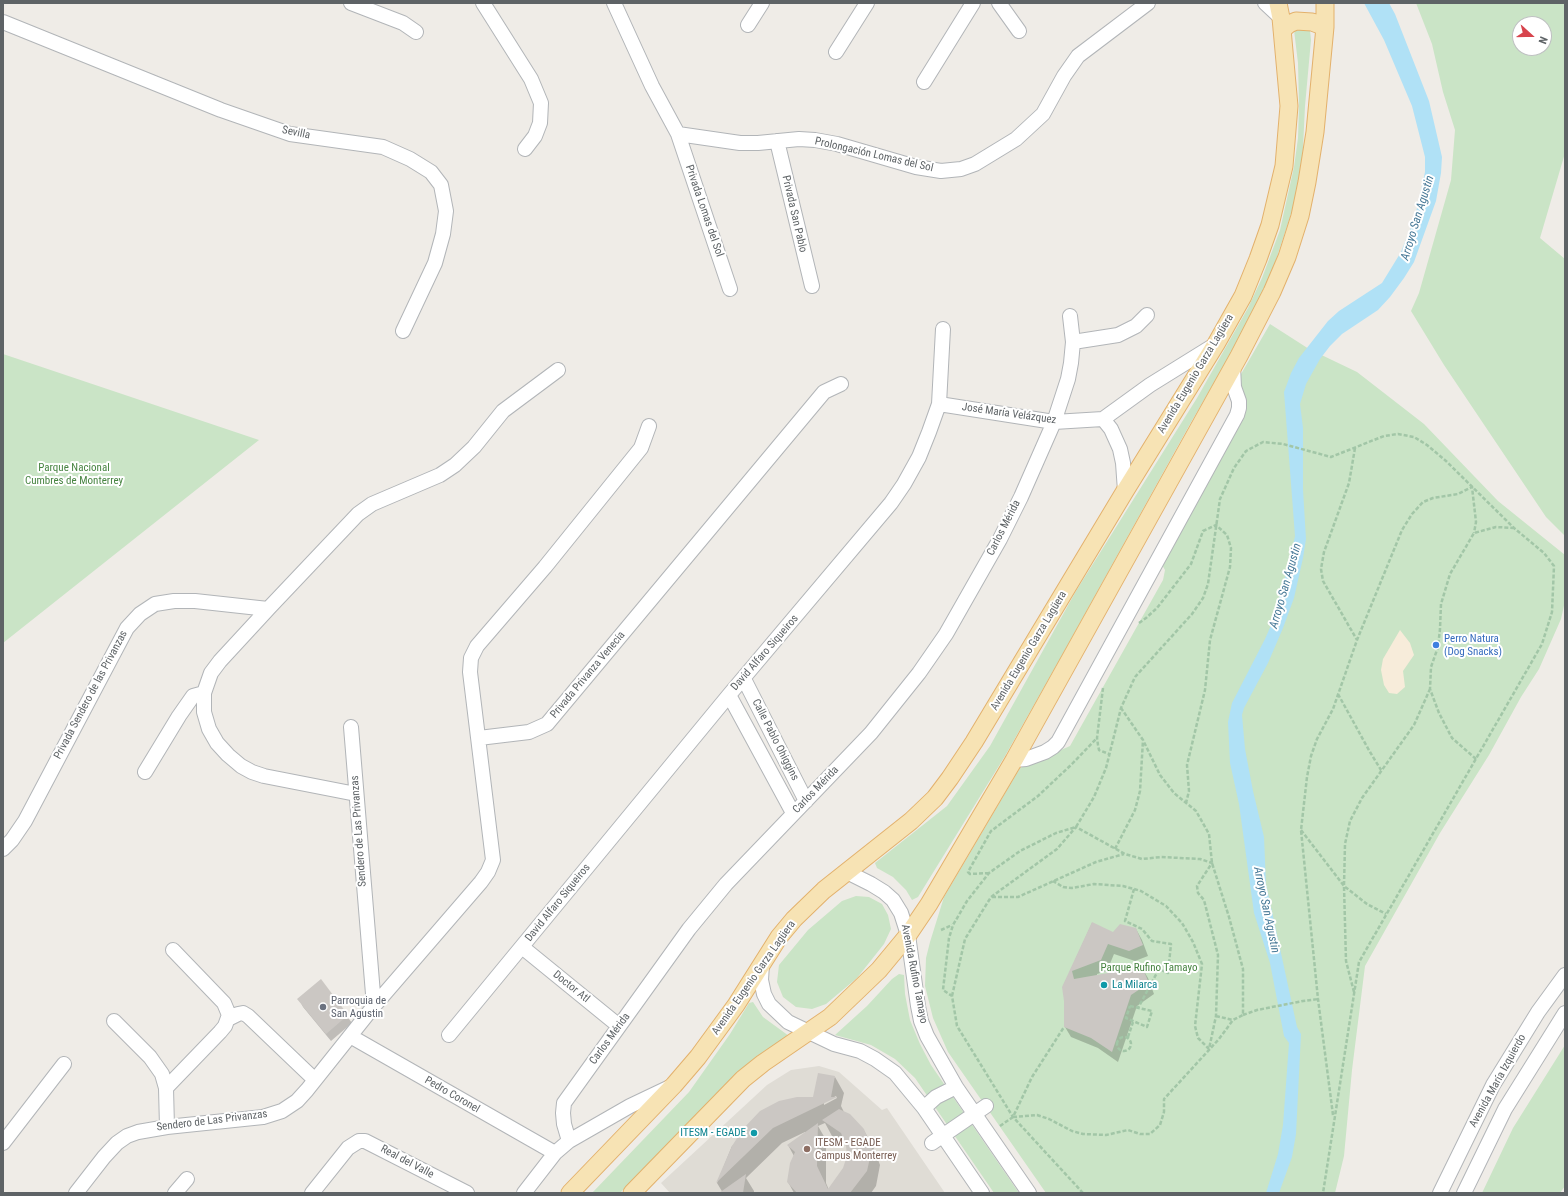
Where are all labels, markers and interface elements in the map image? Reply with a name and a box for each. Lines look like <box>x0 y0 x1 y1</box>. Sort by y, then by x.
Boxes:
north arrow <box>1512 16 1552 56</box>
text: N <box>1535 35 1550 46</box>
street label: Sevilla <box>281 124 311 142</box>
street label: Prolongación Lomas del Sol <box>813 135 935 175</box>
street label: Privada Lomas del Sol <box>682 163 726 259</box>
street label: Privada San Pablo <box>779 174 809 254</box>
water label: Arroyo San Agustin <box>1398 174 1438 262</box>
street label: Avenida Eugenio Garza Lagüera <box>1155 312 1237 436</box>
street label: José María Velázquez <box>961 401 1057 427</box>
park label: Parque Nacional Cumbres de Monterrey <box>25 461 123 487</box>
street label: Carlos Mérida <box>984 498 1024 558</box>
water label: Arroyo San Agustin <box>1267 542 1305 630</box>
street label: Avenida Eugenio Garza Lagüera <box>988 589 1070 713</box>
street label: David Alfaro Siqueiros <box>728 612 802 694</box>
street label: Privada Sendero de las Privanzas <box>51 628 131 762</box>
street label: Privada Privanza Venecia <box>548 629 628 721</box>
place label: Perro Natura (Dog Snacks) <box>1444 632 1502 658</box>
marker: Perro Natura (Dog Snacks) <box>1431 640 1441 650</box>
street label: Calle Pablo Ohiggins <box>749 697 801 783</box>
street label: Carlos Mérida <box>790 764 842 816</box>
street label: Sendero de Las Privanzas <box>349 775 369 887</box>
street label: David Alfaro Siqueiros <box>523 862 593 944</box>
water label: Arroyo San Agustin <box>1250 866 1282 954</box>
street label: Avenida Eugenio Garza Lagüera <box>709 918 799 1038</box>
street label: Avenida Rufino Tamayo <box>898 923 930 1025</box>
park label: Parque Rufino Tamayo <box>1101 961 1197 975</box>
street label: Doctor Atl <box>550 968 592 1006</box>
place label: La Milarca <box>1112 978 1157 992</box>
marker: La Milarca <box>1099 980 1109 990</box>
place label: Parroquia de San Agustin <box>331 994 386 1020</box>
marker: Parroquia de San Agustin <box>318 1002 328 1012</box>
street label: Carlos Mérida <box>587 1011 633 1067</box>
street label: Avenida María Izquierdo <box>1467 1032 1529 1130</box>
street label: Pedro Coronel <box>422 1074 482 1116</box>
street label: Sendero de Las Privanzas <box>156 1108 268 1134</box>
place label: ITESM - EGADE <box>680 1126 746 1140</box>
marker: ITESM - EGADE <box>749 1128 759 1138</box>
place label: ITESM - EGADE Campus Monterrey <box>815 1136 897 1162</box>
street label: Real del Valle <box>378 1142 436 1182</box>
marker: ITESM - EGADE Campus Monterrey <box>802 1144 812 1154</box>

